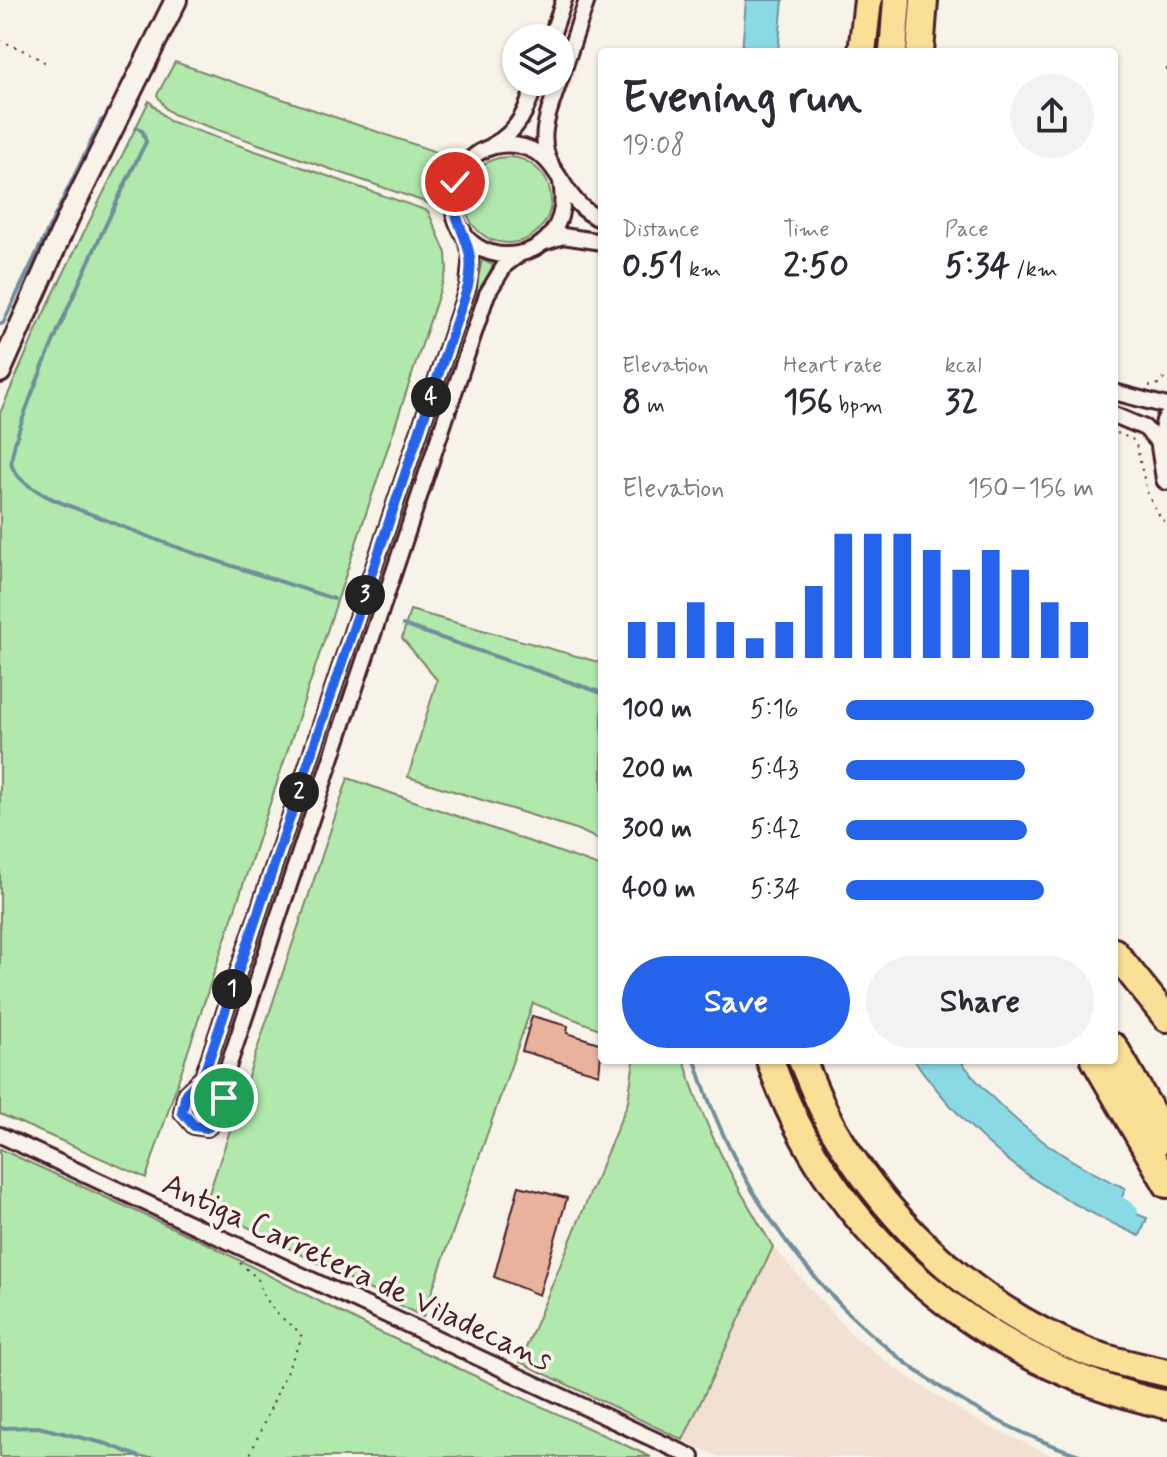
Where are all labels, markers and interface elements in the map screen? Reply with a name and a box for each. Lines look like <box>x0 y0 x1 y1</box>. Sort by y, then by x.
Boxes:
map controls <box>502 24 574 96</box>
button: layers <box>502 24 574 96</box>
text: Evening run <box>622 70 862 128</box>
button: share <box>1010 74 1094 158</box>
text: 19:08 <box>622 129 685 163</box>
pin <box>421 148 489 216</box>
icon: check <box>433 160 477 204</box>
text: Distance <box>622 216 699 244</box>
text: Time <box>783 216 829 244</box>
text: Pace <box>945 216 988 244</box>
text: 0.51 <box>622 244 683 289</box>
text: 2:50 <box>783 244 849 289</box>
text: 5:34 <box>945 244 1010 289</box>
text: km <box>683 256 721 284</box>
text: /km <box>1010 256 1058 284</box>
text: Elevation <box>622 352 709 380</box>
text: Heart rate <box>783 352 882 380</box>
text: kcal <box>945 352 982 380</box>
pin: 4 <box>411 377 451 417</box>
text: 8 <box>622 380 641 425</box>
text: 156 <box>783 380 833 425</box>
text: 32 <box>945 380 978 425</box>
text: 4 <box>425 383 437 411</box>
text: m <box>641 392 665 420</box>
text: bpm <box>833 392 883 420</box>
text: Elevation <box>622 472 724 506</box>
text: 150–156 m <box>967 472 1094 506</box>
pin: 3 <box>345 575 385 615</box>
text: 3 <box>360 581 370 609</box>
text: 100 m <box>622 693 692 727</box>
text: 5:16 <box>750 693 799 727</box>
text: 200 m <box>622 753 693 787</box>
text: 5:43 <box>750 753 799 787</box>
pin: 2 <box>279 772 319 812</box>
text: 2 <box>294 778 304 806</box>
text: 300 m <box>622 813 692 847</box>
text: 5:42 <box>750 813 801 847</box>
text: 400 m <box>622 873 695 907</box>
text: 5:34 <box>750 873 800 907</box>
button: Save <box>622 956 850 1048</box>
button: Share <box>866 956 1094 1048</box>
pin: 1 <box>212 969 252 1009</box>
text: 1 <box>227 975 237 1003</box>
pin <box>190 1064 258 1132</box>
icon: arrive <box>202 1076 246 1120</box>
street label: Antiga Carretera de Viladecans <box>155 1164 559 1382</box>

